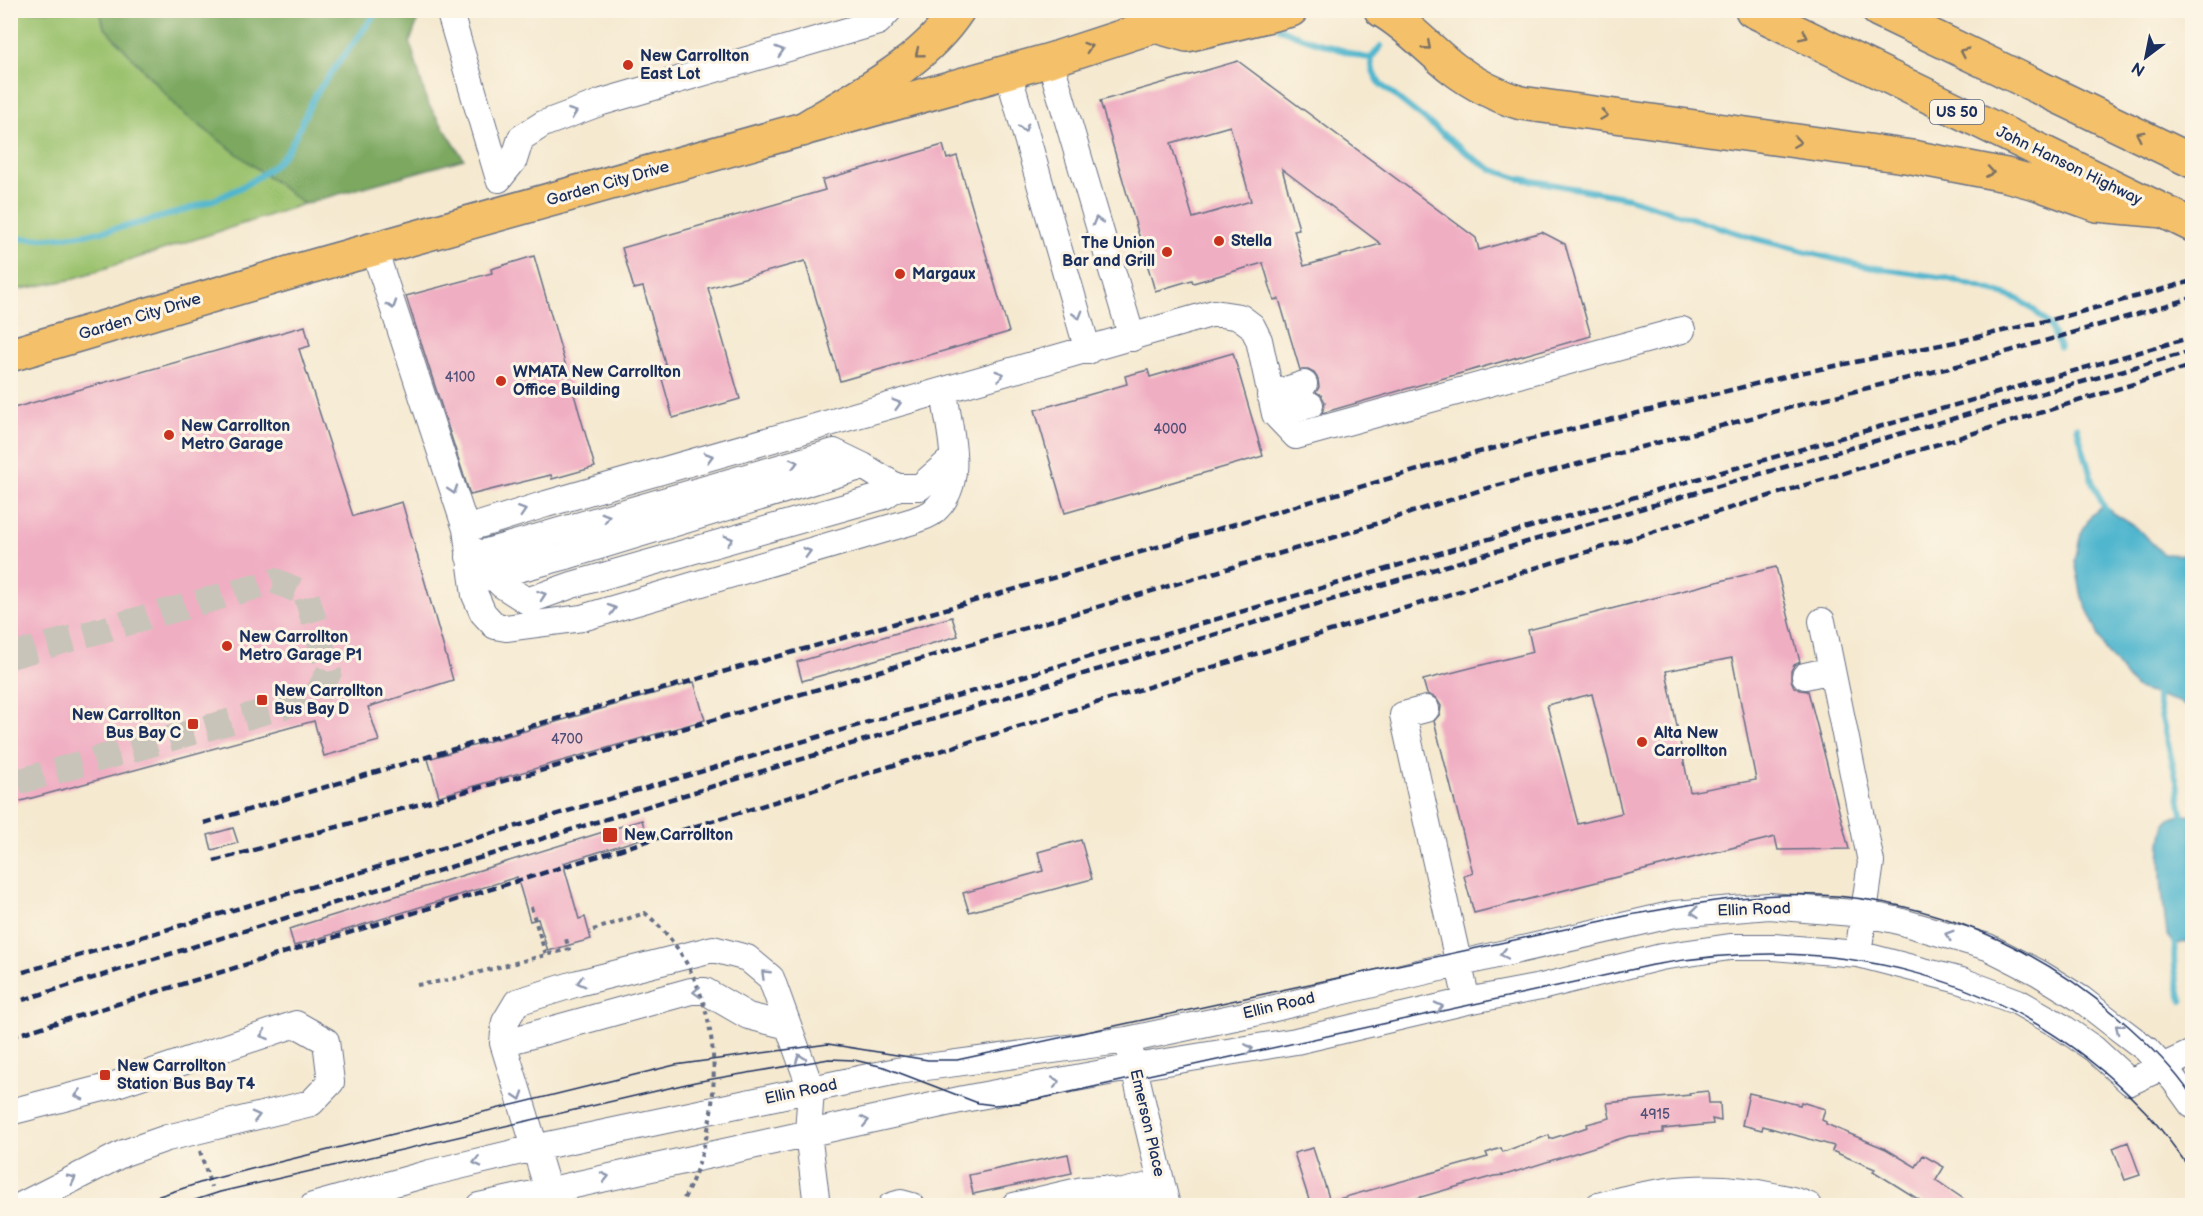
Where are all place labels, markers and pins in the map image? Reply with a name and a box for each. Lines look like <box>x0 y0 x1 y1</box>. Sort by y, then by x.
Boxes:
place label: New Carrollton East Lot <box>640 47 749 84</box>
marker: New Carrollton East Lot <box>621 58 635 72</box>
place label: Stella <box>1231 232 1272 251</box>
place label: The Union Bar and Grill <box>1062 234 1155 271</box>
marker: Stella <box>1212 234 1226 248</box>
marker: The Union Bar and Grill <box>1160 245 1174 259</box>
place label: Margaux <box>912 265 975 284</box>
marker: Margaux <box>893 267 907 281</box>
place label: WMATA New Carrollton Office Building <box>513 363 681 400</box>
marker: WMATA New Carrollton Office Building <box>494 374 508 388</box>
place label: New Carrollton Metro Garage <box>181 417 290 454</box>
marker: New Carrollton Metro Garage <box>162 428 176 442</box>
place label: New Carrollton Metro Garage P1 <box>239 628 362 665</box>
marker: New Carrollton Metro Garage P1 <box>220 639 234 653</box>
place label: New Carrollton Bus Bay D <box>274 682 383 719</box>
marker: New Carrollton Bus Bay D <box>255 693 269 707</box>
place label: New Carrollton Bus Bay C <box>72 706 181 743</box>
marker: New Carrollton Bus Bay C <box>186 717 200 731</box>
place label: Alta New Carrollton <box>1653 724 1727 761</box>
marker: Alta New Carrollton <box>1635 735 1649 749</box>
marker: New Carrollton <box>601 826 619 844</box>
place label: New Carrollton <box>624 826 733 845</box>
place label: New Carrollton Station Bus Bay T4 <box>117 1057 256 1094</box>
marker: New Carrollton Station Bus Bay T4 <box>98 1068 112 1082</box>

